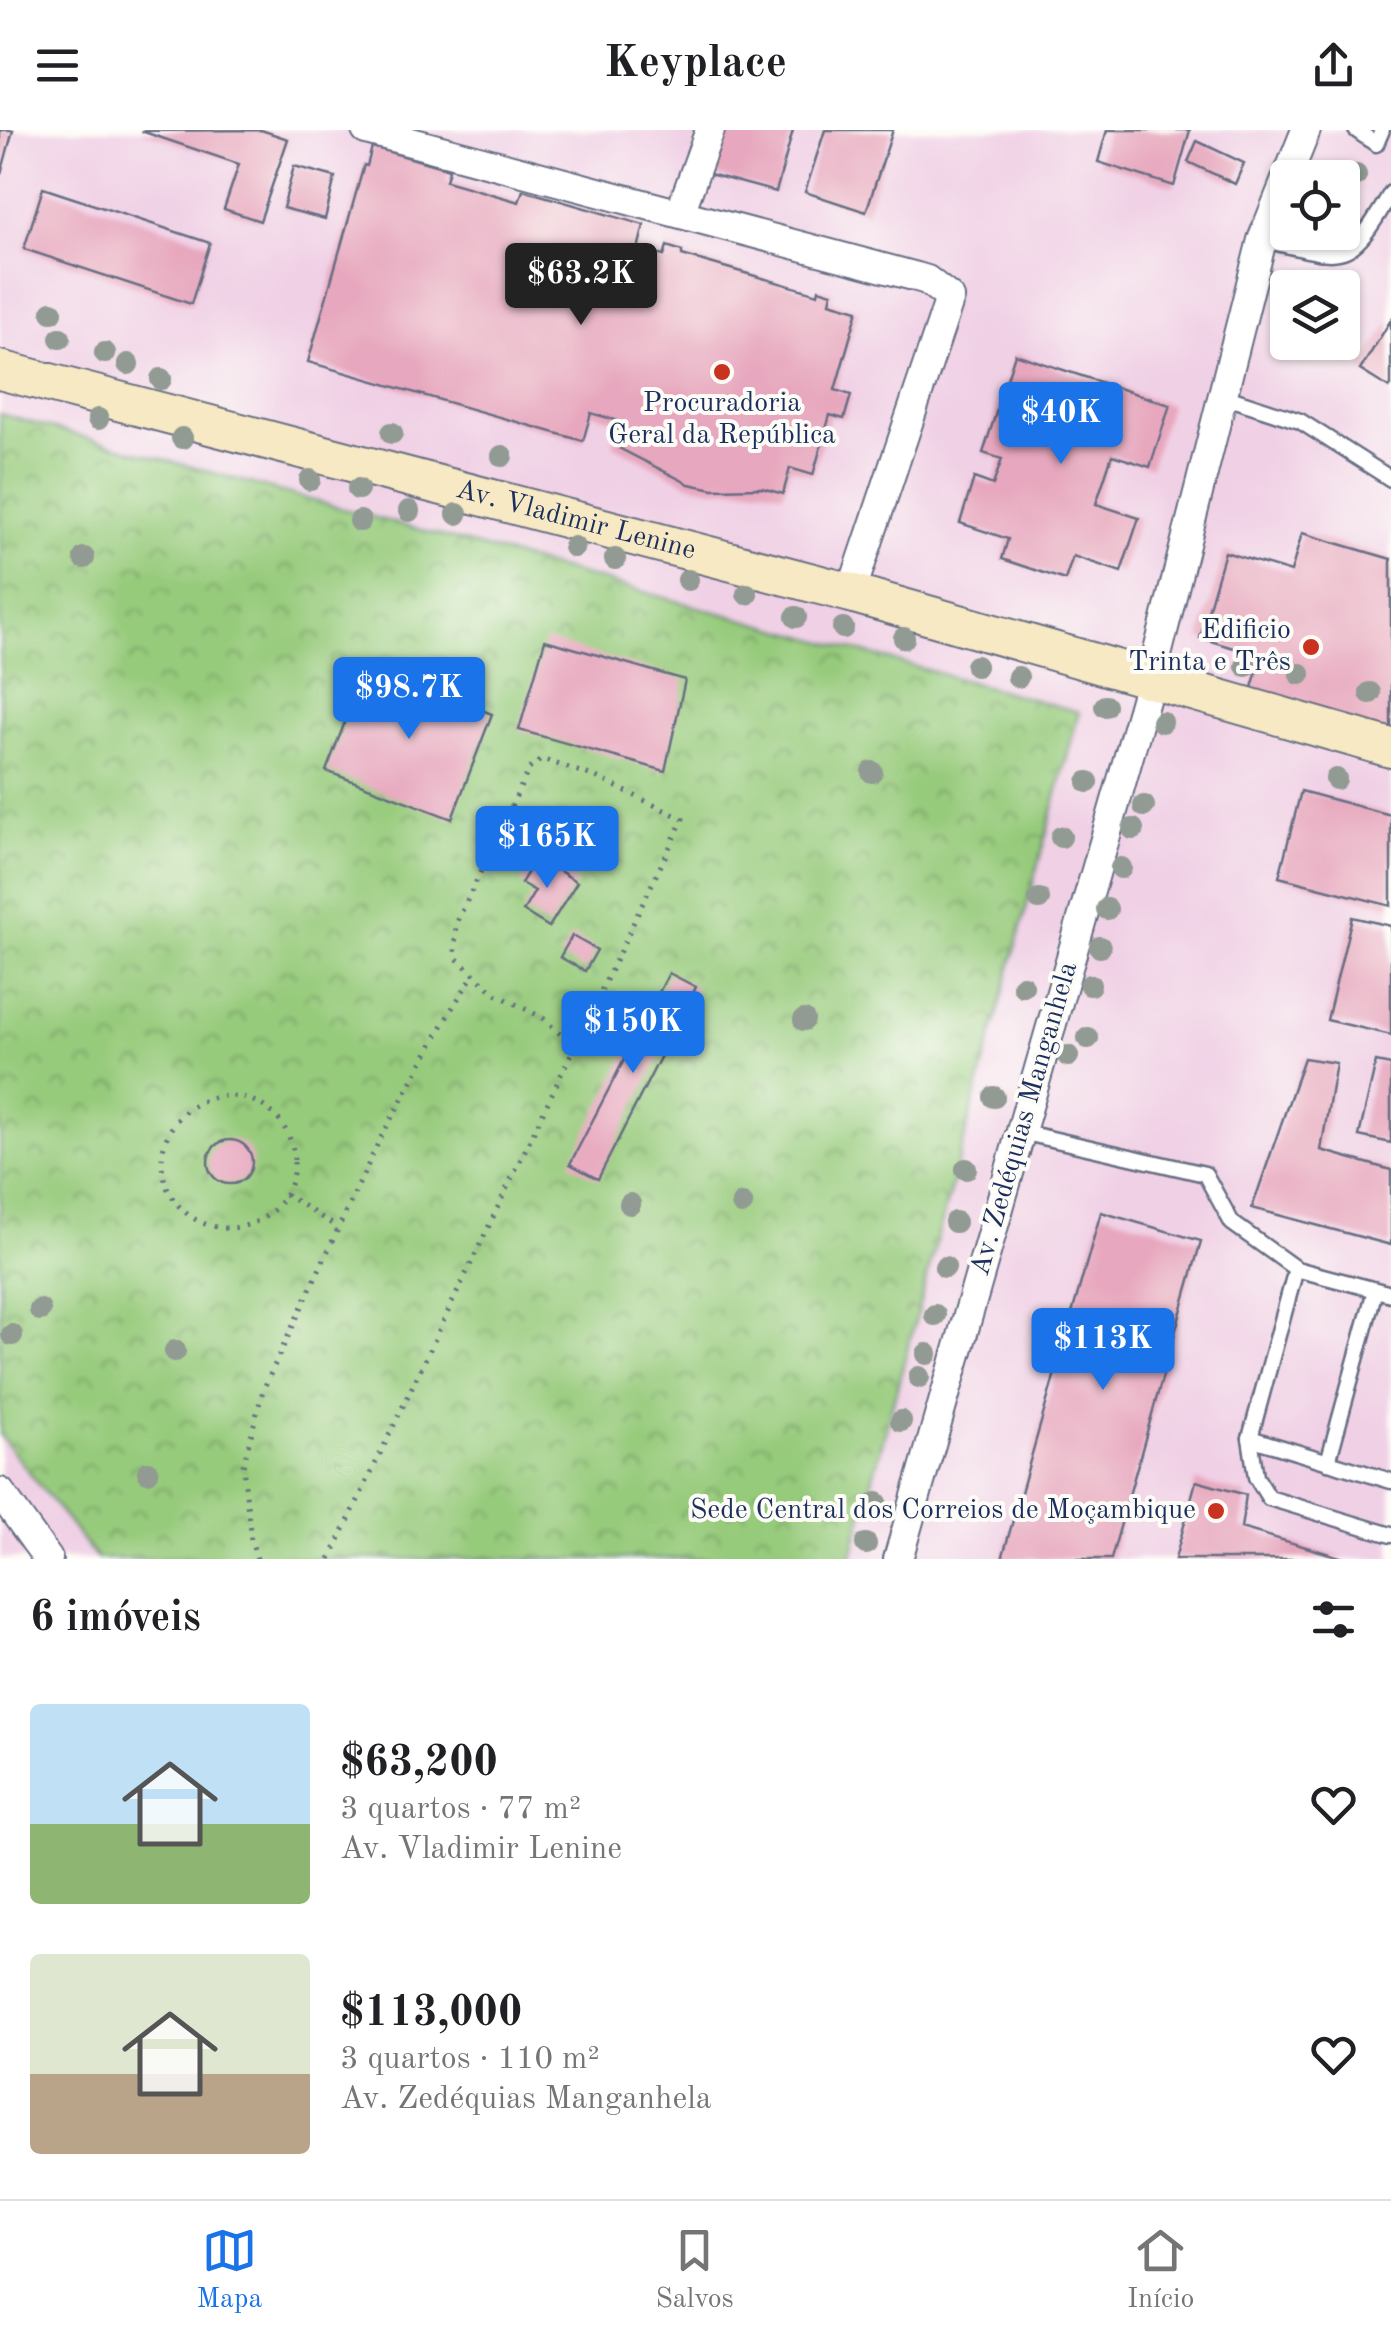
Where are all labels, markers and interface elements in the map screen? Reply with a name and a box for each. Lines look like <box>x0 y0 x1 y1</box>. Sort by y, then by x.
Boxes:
icon: menu <box>30 38 85 93</box>
icon: share <box>1306 38 1361 93</box>
text: Keyplace <box>604 42 787 87</box>
map controls <box>1270 160 1360 360</box>
button: locate <box>1270 160 1360 250</box>
pin: $63.2K <box>500 243 662 328</box>
text: $63.2K <box>527 259 635 291</box>
button: layers <box>1270 270 1360 360</box>
marker: Procuradoria Geral da República <box>711 361 733 383</box>
pin: $40K <box>1002 382 1120 467</box>
place label: Procuradoria Geral da República <box>608 390 836 450</box>
text: $40K <box>1021 398 1101 430</box>
street label: Av. Vladimir Lenine <box>453 476 699 566</box>
place label: Edificio Trinta e Três <box>1128 617 1291 677</box>
marker: Edificio Trinta e Três <box>1300 636 1322 658</box>
pin: $98.7K <box>328 657 490 742</box>
text: $98.7K <box>355 673 463 705</box>
pin: $165K <box>477 806 617 891</box>
text: $165K <box>498 822 596 854</box>
street label: Av. Zedéquias Manganhela <box>967 959 1083 1279</box>
pin: $150K <box>563 991 703 1076</box>
text: $150K <box>584 1007 682 1039</box>
pin: $113K <box>1033 1308 1173 1393</box>
text: $113K <box>1054 1324 1152 1356</box>
place label: Sede Central dos Correios de Moçambique <box>690 1497 1196 1525</box>
marker: Sede Central dos Correios de Moçambique <box>1205 1500 1227 1522</box>
icon: filters <box>1306 1592 1361 1647</box>
text: 6 imóveis <box>30 1598 201 1640</box>
text: $63,200 <box>340 1743 498 1785</box>
icon: home <box>110 1744 230 1864</box>
icon: heart <box>1306 1777 1361 1832</box>
text: 3 quartos · 77 m² <box>340 1794 581 1826</box>
text: Av. Vladimir Lenine <box>340 1834 622 1866</box>
text: $113,000 <box>340 1993 522 2035</box>
icon: home <box>110 1994 230 2114</box>
icon: heart <box>1306 2027 1361 2082</box>
text: 3 quartos · 110 m² <box>340 2044 600 2076</box>
text: Av. Zedéquias Manganhela <box>340 2084 712 2116</box>
tab: Mapa <box>197 2223 262 2318</box>
tab: Salvos <box>655 2223 734 2318</box>
tab: Início <box>1127 2223 1194 2318</box>

